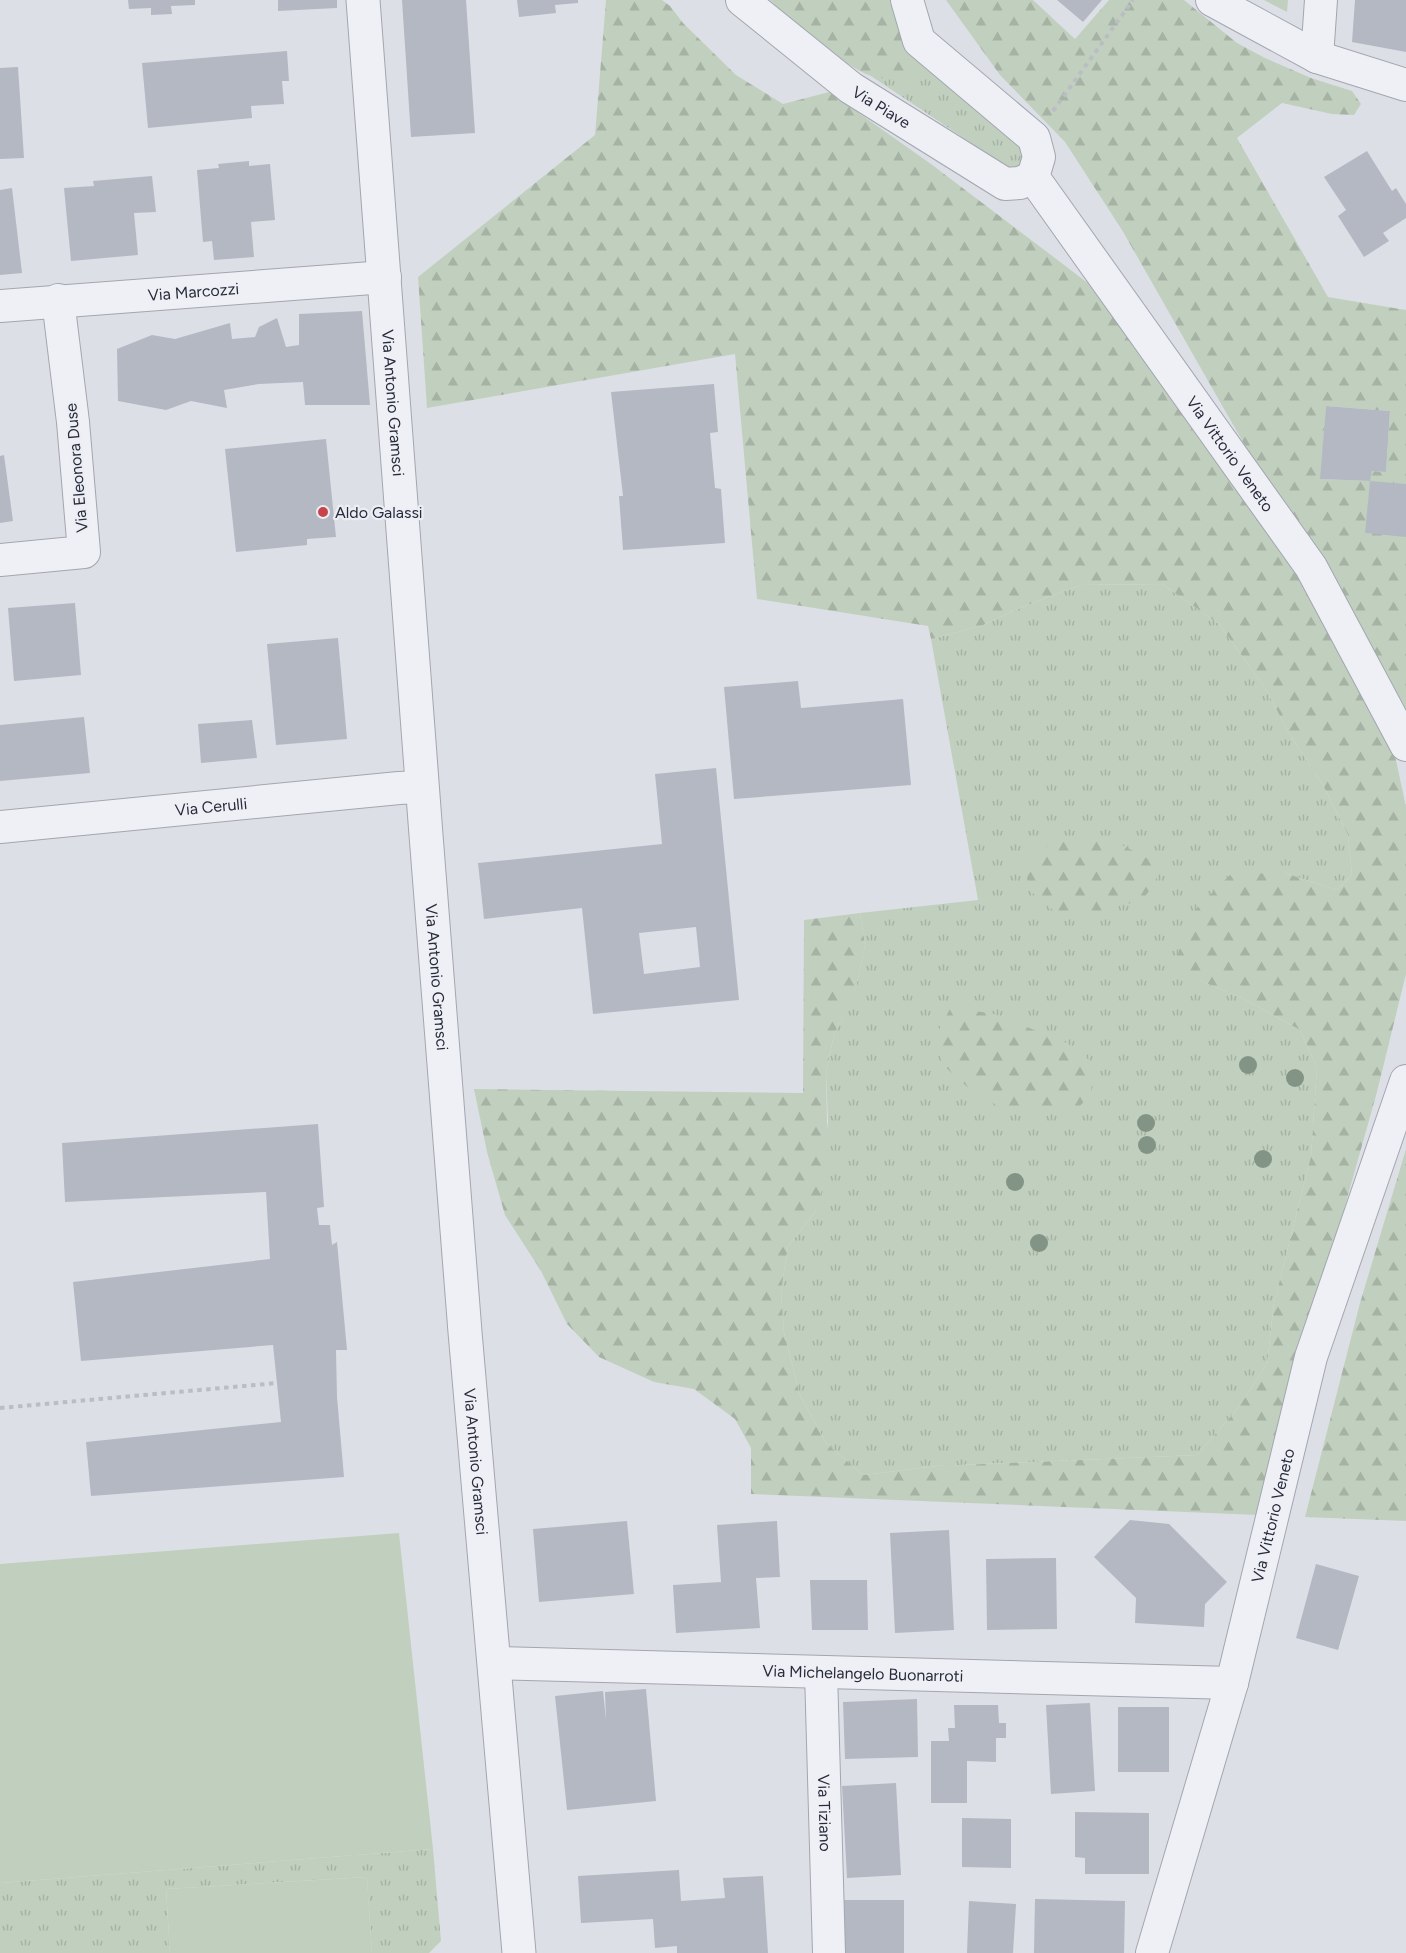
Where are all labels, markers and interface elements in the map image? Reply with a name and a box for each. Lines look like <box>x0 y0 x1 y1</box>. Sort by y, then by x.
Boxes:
street label: Via Piave <box>849 82 914 133</box>
street label: Via Marcozzi <box>147 279 240 305</box>
street label: Via Antonio Gramsci <box>378 329 408 477</box>
street label: Via Vittorio Veneto <box>1182 393 1278 516</box>
street label: Via Eleonora Duse <box>61 402 92 533</box>
place label: Aldo Galassi <box>335 503 423 522</box>
marker: Aldo Galassi <box>316 505 330 519</box>
street label: Via Cerulli <box>174 794 248 820</box>
street label: Via Antonio Gramsci <box>421 903 452 1051</box>
street label: Via Antonio Gramsci <box>460 1388 492 1536</box>
street label: Via Vittorio Veneto <box>1248 1446 1299 1585</box>
street label: Via Michelangelo Buonarroti <box>762 1661 964 1686</box>
street label: Via Tiziano <box>814 1774 835 1852</box>

